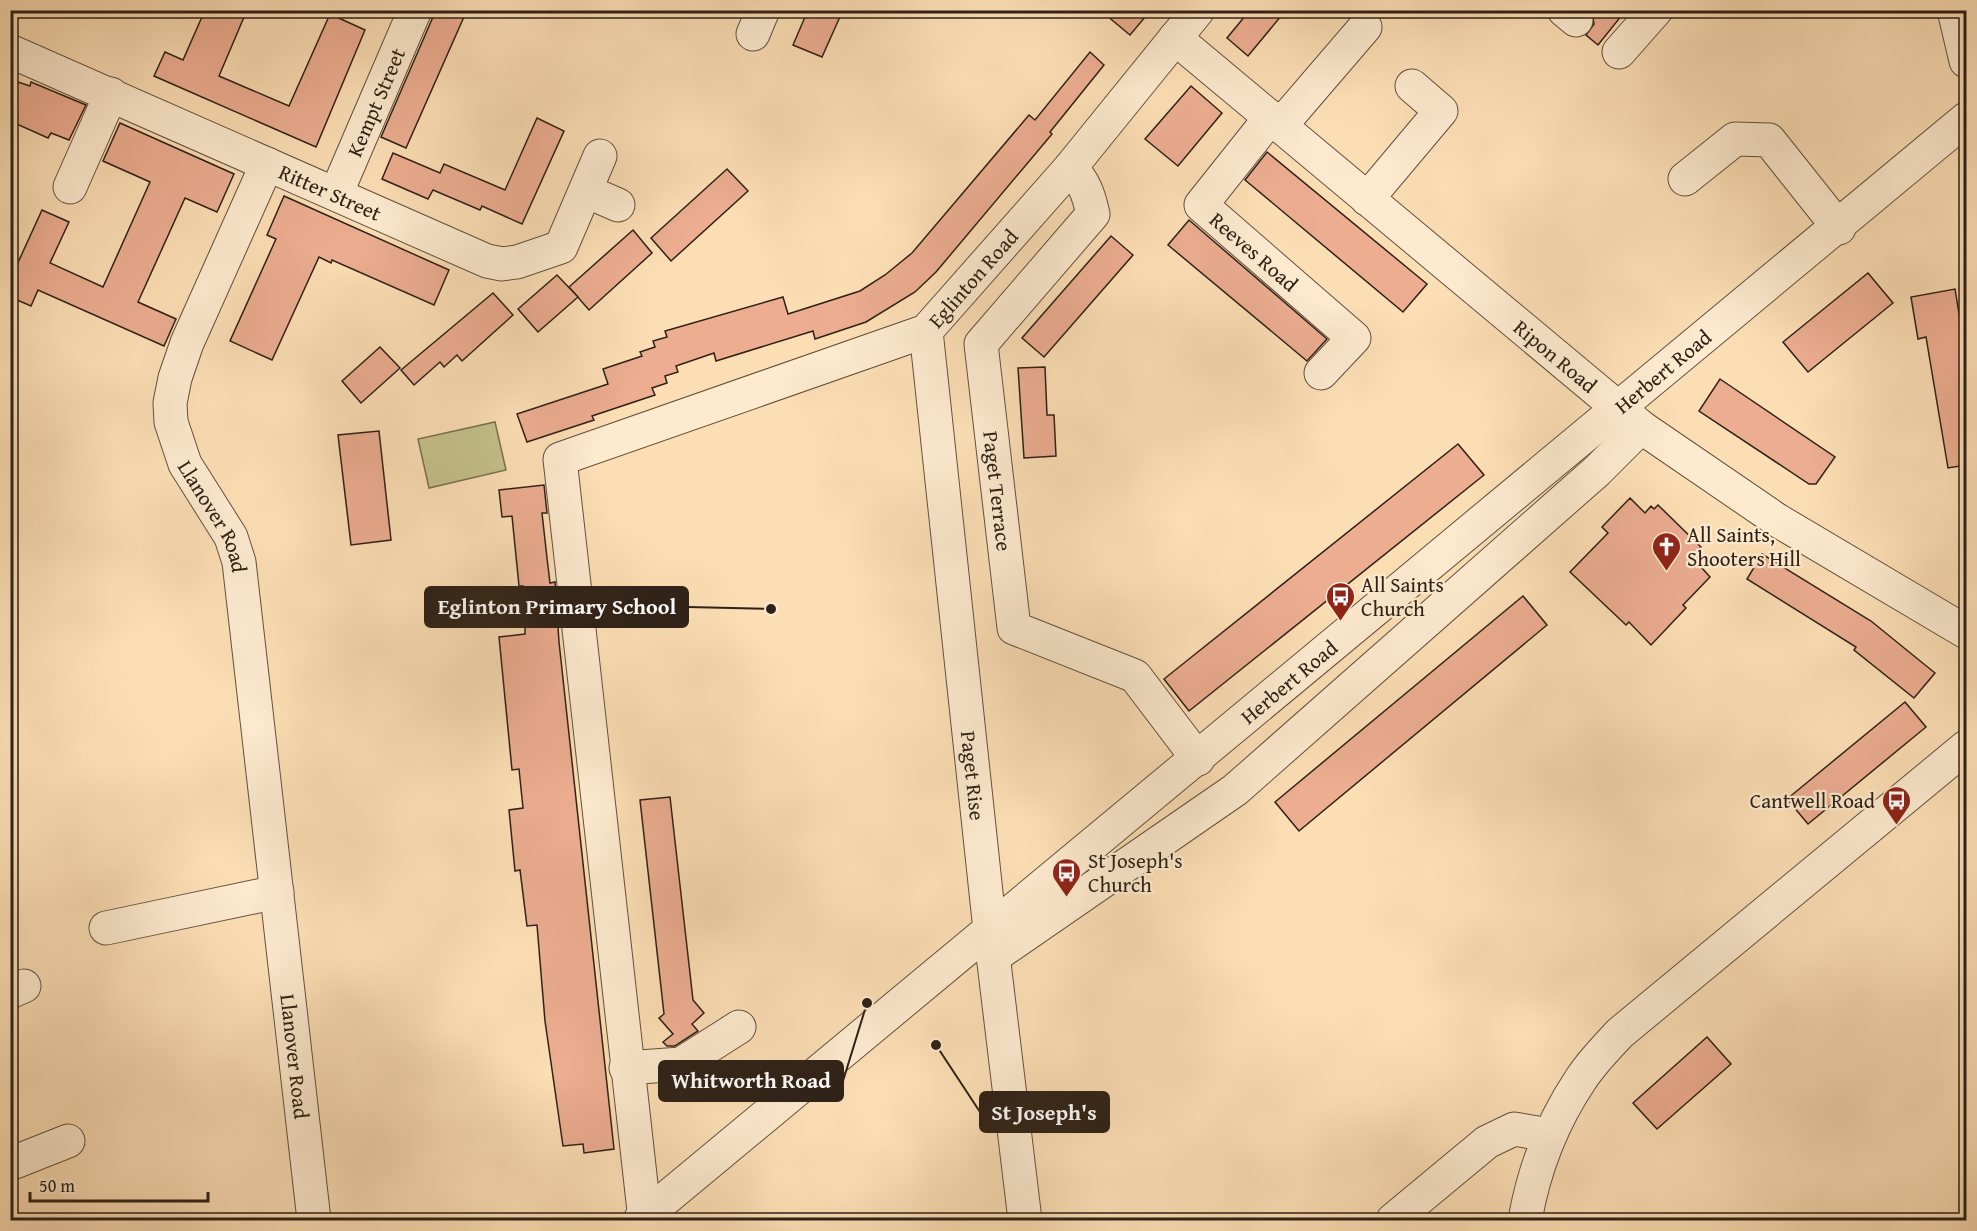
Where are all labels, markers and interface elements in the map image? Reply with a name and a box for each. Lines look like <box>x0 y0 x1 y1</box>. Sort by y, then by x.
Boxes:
street label: Kempt Street <box>338 42 413 162</box>
street label: Ritter Street <box>274 156 387 228</box>
street label: Reeves Road <box>1203 204 1306 299</box>
street label: Eglinton Road <box>920 221 1026 335</box>
street label: Ripon Road <box>1507 312 1605 400</box>
street label: Herbert Road <box>1607 321 1718 421</box>
street label: Paget Terrace <box>976 429 1020 553</box>
street label: Llanover Road <box>171 454 256 575</box>
place label: All Saints, Shooters Hill <box>1687 519 1801 574</box>
church icon: All Saints, Shooters Hill <box>1650 530 1682 572</box>
place label: All Saints Church <box>1361 569 1444 624</box>
bus stop icon: All Saints Church <box>1324 580 1356 622</box>
callout: Eglinton Primary School <box>425 587 688 627</box>
text: Eglinton Primary School <box>438 590 676 622</box>
street label: Herbert Road <box>1233 631 1344 731</box>
street label: Paget Rise <box>953 729 994 822</box>
bus stop icon: Cantwell Road <box>1880 784 1912 826</box>
place label: Cantwell Road <box>1750 785 1876 816</box>
place label: St Joseph's Church <box>1088 845 1183 900</box>
bus stop icon: St Joseph's Church <box>1051 856 1083 898</box>
street label: Llanover Road <box>273 992 318 1121</box>
callout: Whitworth Road <box>659 1061 843 1101</box>
text: Whitworth Road <box>671 1064 831 1096</box>
callout: St Joseph's <box>980 1092 1109 1132</box>
text: St Joseph's <box>991 1096 1097 1128</box>
scale bar <box>30 1165 208 1203</box>
text: 50 m <box>39 1172 75 1199</box>

